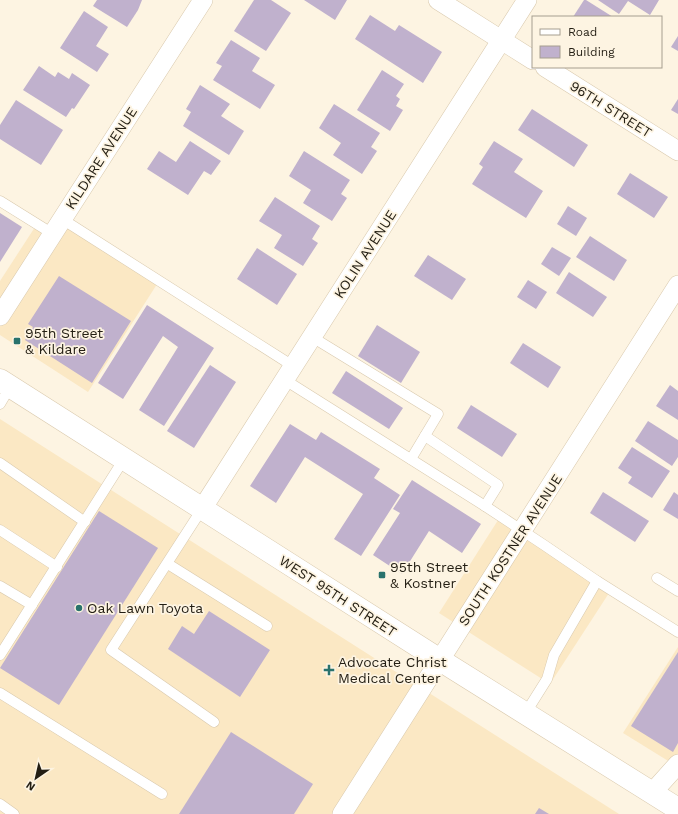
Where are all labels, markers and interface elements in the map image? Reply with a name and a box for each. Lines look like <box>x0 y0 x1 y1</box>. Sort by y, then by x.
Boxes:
legend <box>532 16 662 68</box>
text: Road <box>568 25 597 39</box>
text: Building <box>568 45 615 59</box>
street label: 96TH STREET <box>567 77 655 141</box>
street label: KILDARE AVENUE <box>62 104 140 212</box>
street label: KOLIN AVENUE <box>331 207 399 301</box>
place label: 95th Street & Kildare <box>25 325 103 357</box>
marker: 95th Street & Kildare <box>12 336 22 346</box>
street label: SOUTH KOSTNER AVENUE <box>455 471 565 629</box>
street label: WEST 95TH STREET <box>276 552 400 640</box>
place label: 95th Street & Kostner <box>390 559 468 591</box>
marker: 95th Street & Kostner <box>377 570 387 580</box>
place label: Oak Lawn Toyota <box>87 600 203 616</box>
marker: Oak Lawn Toyota <box>74 603 84 613</box>
place label: Advocate Christ Medical Center <box>338 654 447 686</box>
marker: Advocate Christ Medical Center <box>323 664 335 676</box>
north arrow <box>16 758 56 798</box>
text: N <box>24 778 38 794</box>

